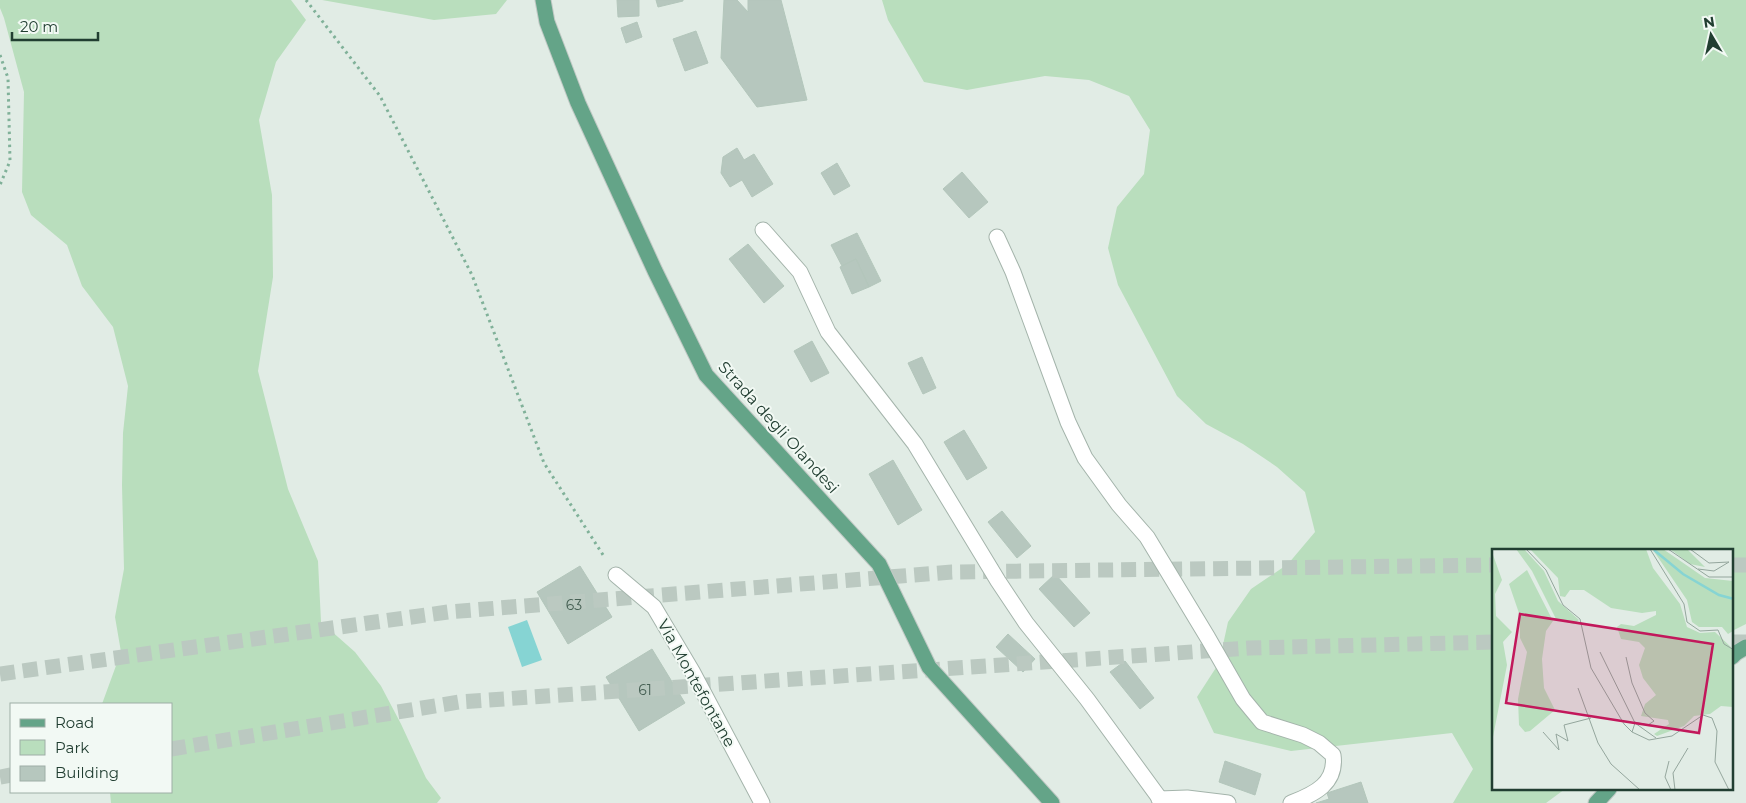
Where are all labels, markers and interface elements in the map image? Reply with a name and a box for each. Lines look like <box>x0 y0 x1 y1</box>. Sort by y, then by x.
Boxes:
scale bar <box>12 10 99 42</box>
north arrow <box>1686 10 1736 60</box>
text: N <box>1702 12 1716 32</box>
text: 20 m <box>20 17 58 36</box>
street label: Strada degli Olandesi <box>714 357 843 497</box>
inset map <box>1492 549 1734 790</box>
house number: 63 <box>566 596 582 614</box>
street label: Via Montefontane <box>654 616 740 750</box>
house number: 61 <box>638 681 652 699</box>
legend <box>10 703 172 793</box>
text: Road <box>55 713 94 732</box>
text: Park <box>55 738 89 757</box>
text: Building <box>55 763 119 782</box>

